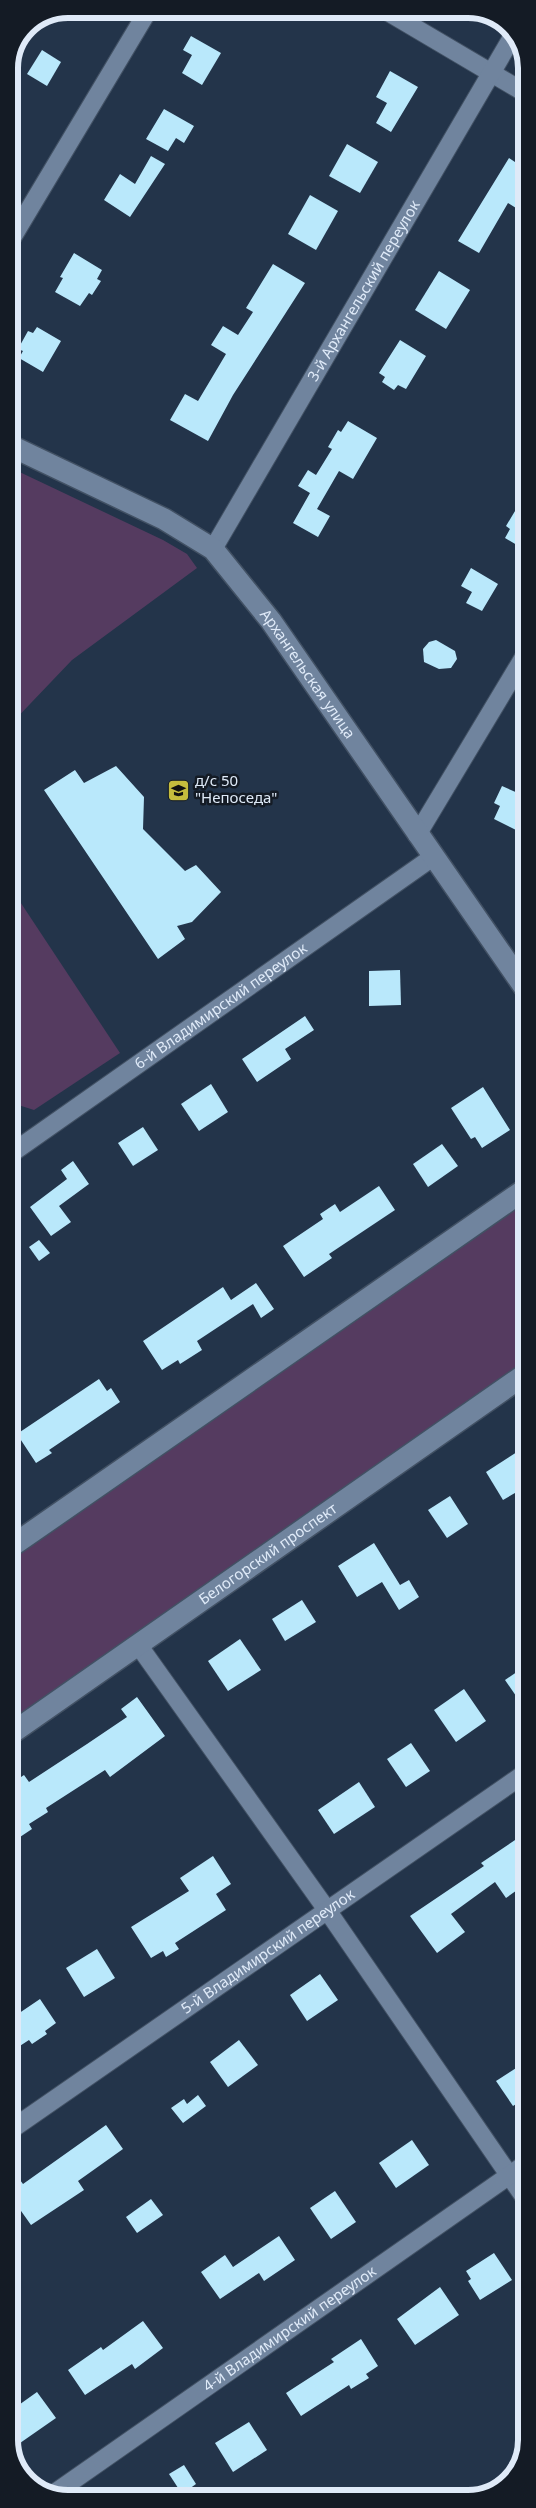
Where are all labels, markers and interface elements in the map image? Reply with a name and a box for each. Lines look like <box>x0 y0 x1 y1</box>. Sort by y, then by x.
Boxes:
street label: 3-й Архангельский переулок <box>302 196 424 385</box>
street label: Архангельская улица <box>256 604 360 742</box>
place label: д/с 50 "Непоседа" <box>195 770 277 807</box>
school or university icon: д/с 50 "Непоседа" <box>167 778 191 802</box>
street label: 6-й Владимирский переулок <box>130 938 311 1073</box>
street label: Белогорский проспект <box>194 1498 341 1608</box>
street label: 5-й Владимирский переулок <box>177 1884 358 2018</box>
street label: 4-й Владимирский переулок <box>199 2261 380 2395</box>

